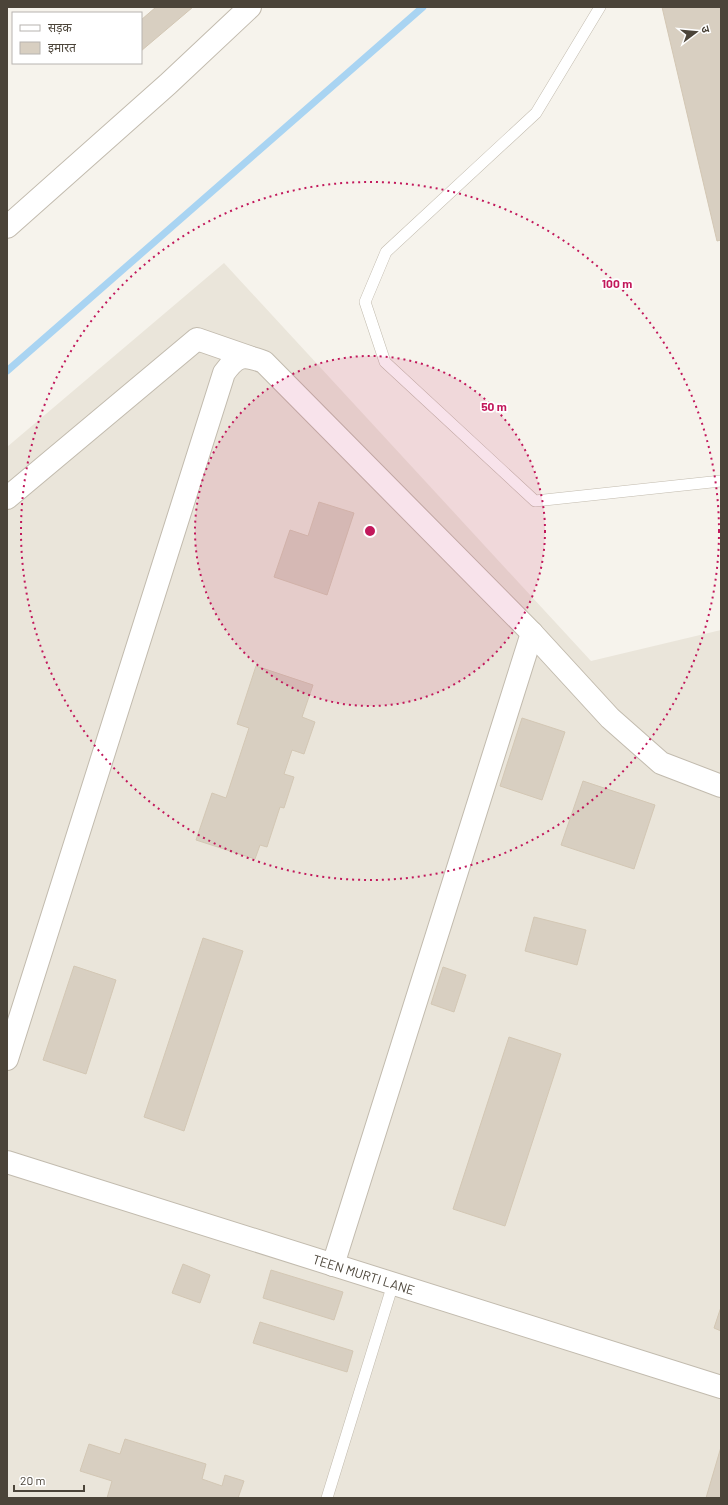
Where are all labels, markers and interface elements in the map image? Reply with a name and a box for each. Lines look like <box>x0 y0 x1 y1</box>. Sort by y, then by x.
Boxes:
legend <box>12 12 142 64</box>
north arrow <box>676 12 716 52</box>
text: सड़क <box>48 20 73 35</box>
text: उ <box>699 24 713 35</box>
text: इमारत <box>48 40 77 55</box>
text: 100 m <box>602 276 632 290</box>
text: 50 m <box>481 399 507 413</box>
centre of rings <box>363 524 377 538</box>
street label: TEEN MURTI LANE <box>311 1251 417 1298</box>
scale bar <box>14 1467 84 1493</box>
text: 20 m <box>20 1473 46 1487</box>

